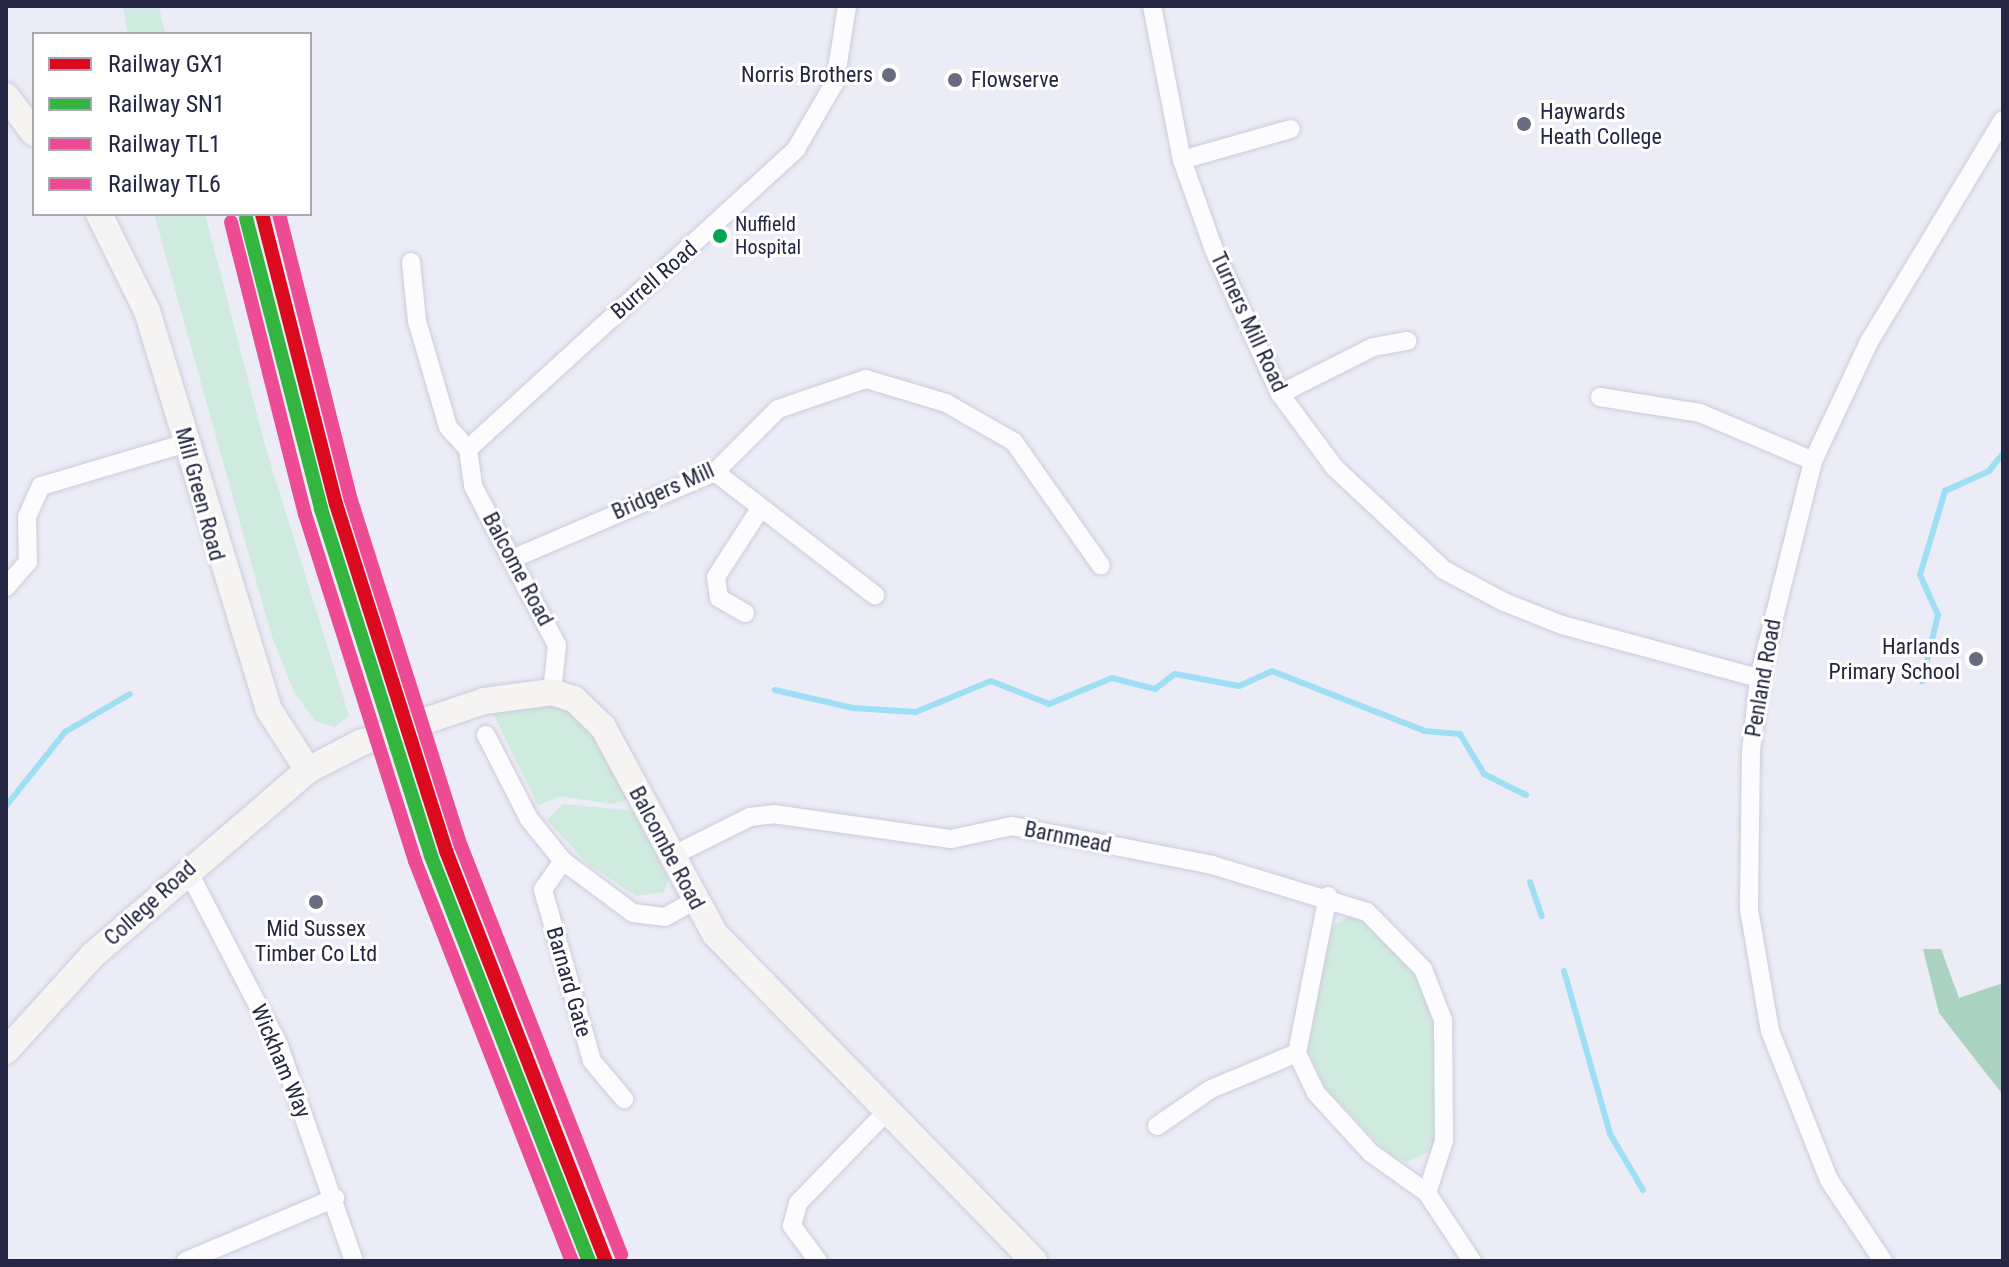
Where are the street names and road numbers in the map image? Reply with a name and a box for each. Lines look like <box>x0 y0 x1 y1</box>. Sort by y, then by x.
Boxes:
street label: Burrell Road <box>606 235 702 325</box>
street label: Turners Mill Road <box>1205 248 1293 396</box>
street label: Mill Green Road <box>170 425 230 563</box>
street label: Bridgers Mill <box>608 457 718 525</box>
street label: Balcome Road <box>477 508 559 630</box>
street label: Penland Road <box>1740 617 1786 739</box>
street label: Balcombe Road <box>623 782 711 914</box>
street label: Barnmead <box>1022 816 1114 858</box>
street label: College Road <box>99 855 201 951</box>
street label: Barnard Gate <box>541 924 597 1040</box>
street label: Wickham Way <box>245 1000 317 1122</box>

